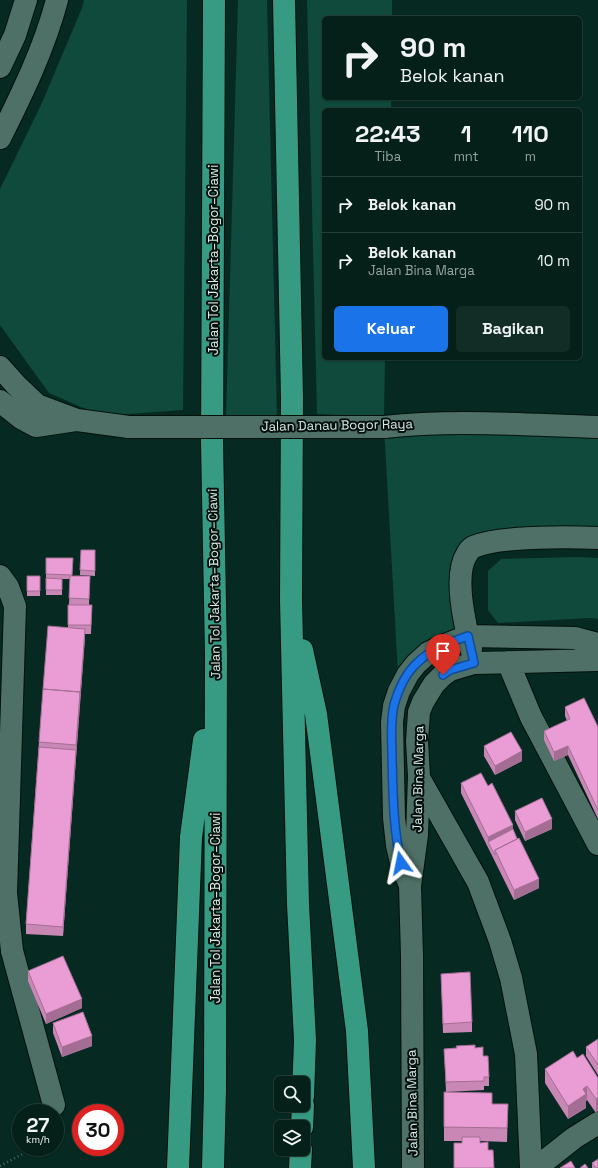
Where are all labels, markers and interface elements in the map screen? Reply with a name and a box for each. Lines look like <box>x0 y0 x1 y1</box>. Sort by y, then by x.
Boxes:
text: 90 m <box>400 29 466 65</box>
icon: right <box>334 32 386 84</box>
text: Belok kanan <box>400 64 505 87</box>
text: 22:43 <box>355 118 421 149</box>
text: 1 <box>461 118 472 149</box>
text: 110 <box>512 118 549 149</box>
text: Tiba <box>375 148 401 165</box>
text: mnt <box>454 148 479 165</box>
text: m <box>525 148 536 165</box>
street label: Jalan Tol Jakarta–Bogor–Ciawi <box>205 165 222 355</box>
icon: right <box>334 194 356 216</box>
text: Belok kanan <box>368 195 456 214</box>
text: 90 m <box>534 195 570 214</box>
text: Belok kanan <box>368 243 456 262</box>
icon: right <box>334 250 356 272</box>
text: 10 m <box>537 251 570 270</box>
text: Jalan Bina Marga <box>368 262 475 279</box>
button: Keluar <box>334 306 448 352</box>
button: Bagikan <box>456 306 570 352</box>
street label: Jalan Danau Bogor Raya <box>261 415 414 435</box>
street label: Jalan Tol Jakarta–Bogor–Ciawi <box>204 489 224 679</box>
pin <box>426 634 460 675</box>
icon: arrive <box>432 640 454 662</box>
street label: Jalan Bina Marga <box>409 725 427 832</box>
street label: Jalan Tol Jakarta–Bogor–Ciawi <box>207 813 224 1003</box>
position arrow <box>380 842 422 884</box>
street label: Jalan Bina Marga <box>403 1049 421 1156</box>
map controls <box>274 1076 310 1156</box>
button: search <box>274 1076 310 1112</box>
speed limit sign: 30 <box>72 1104 124 1156</box>
text: 27 <box>27 1112 49 1138</box>
button: layers <box>274 1120 310 1156</box>
text: km/h <box>26 1133 50 1146</box>

